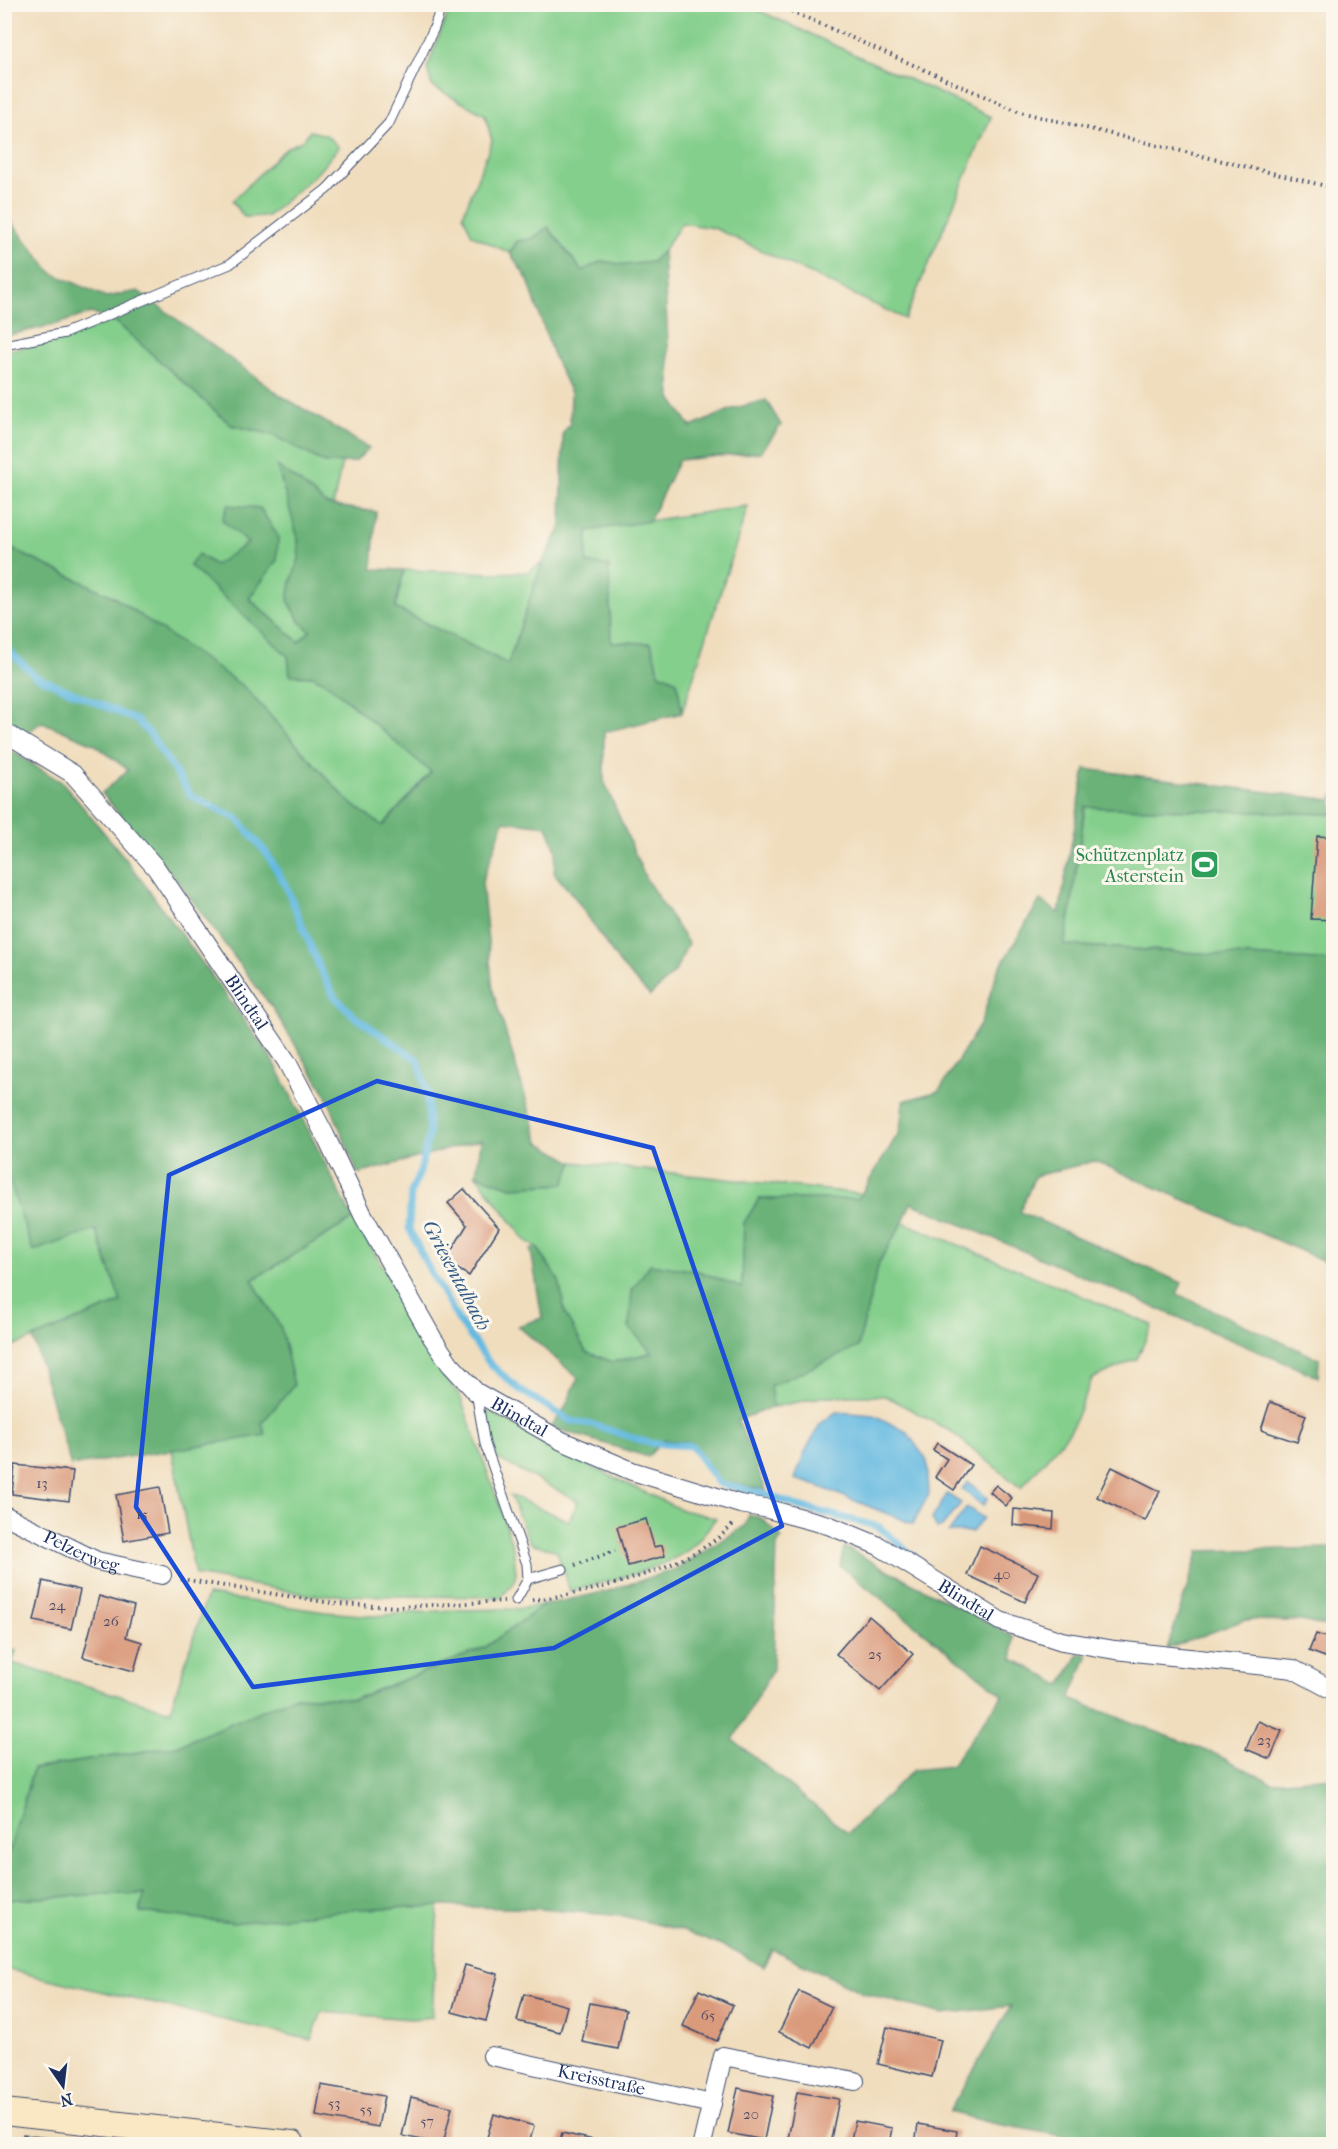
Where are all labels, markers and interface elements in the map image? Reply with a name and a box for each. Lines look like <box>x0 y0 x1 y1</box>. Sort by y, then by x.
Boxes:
place label: Schützenplatz Asterstein <box>1076 845 1185 887</box>
sports icon: Schützenplatz Asterstein <box>1189 849 1221 881</box>
street label: Blindtal <box>220 971 272 1034</box>
water label: Griesentalbach <box>418 1216 495 1334</box>
street label: Blindtal <box>487 1393 551 1442</box>
house number: 13 <box>36 1474 48 1492</box>
house number: 15 <box>136 1505 148 1523</box>
street label: Pelzerweg <box>40 1526 121 1577</box>
house number: 40 <box>993 1565 1011 1583</box>
street label: Blindtal <box>934 1575 998 1626</box>
house number: 24 <box>49 1596 66 1614</box>
house number: 26 <box>103 1612 120 1630</box>
house number: 25 <box>868 1645 882 1663</box>
house number: 23 <box>1257 1731 1271 1749</box>
house number: 65 <box>701 2006 715 2024</box>
north arrow <box>33 2056 93 2116</box>
street label: Kreisstraße <box>555 2061 647 2100</box>
text: N <box>57 2089 75 2111</box>
house number: 53 <box>328 2094 340 2112</box>
house number: 55 <box>360 2100 372 2118</box>
house number: 20 <box>743 2105 759 2123</box>
house number: 57 <box>420 2112 434 2130</box>

